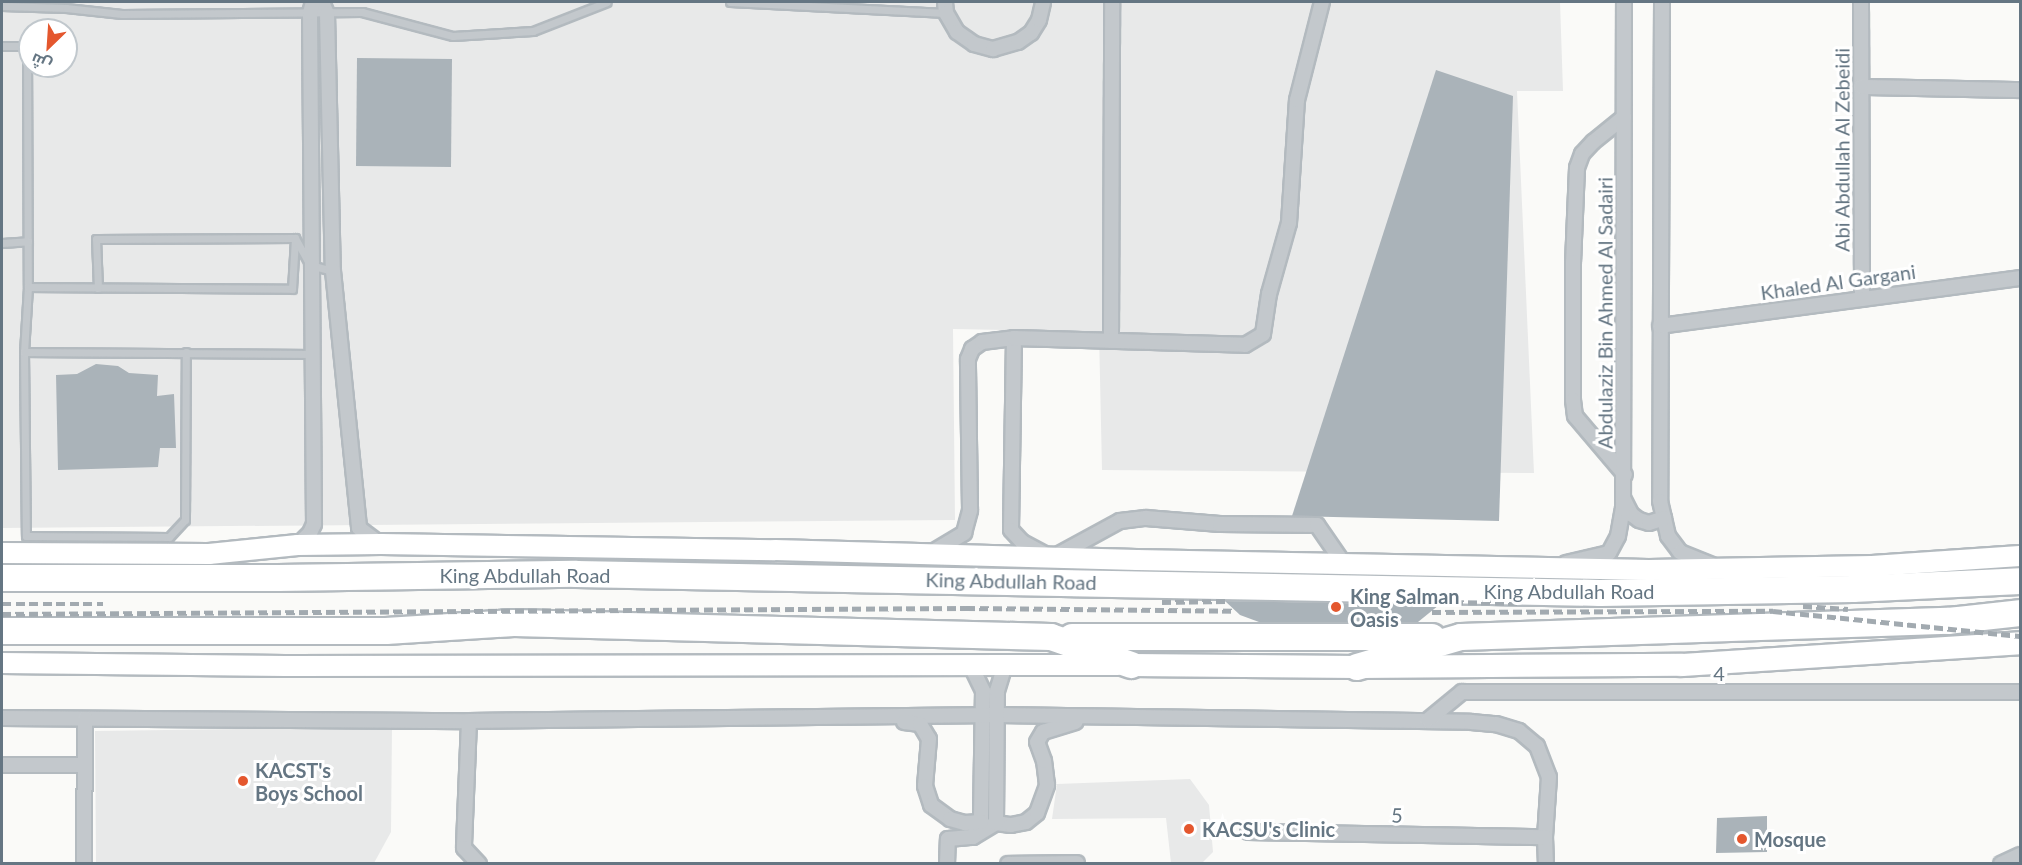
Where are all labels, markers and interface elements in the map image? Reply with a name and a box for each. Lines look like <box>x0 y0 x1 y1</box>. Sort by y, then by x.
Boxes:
north arrow <box>18 18 78 78</box>
street label: Abi Abdullah Al Zebeidi <box>1830 47 1854 253</box>
text: ش <box>28 50 54 76</box>
street label: Abdulaziz Bin Ahmed Al Sadairi <box>1593 176 1617 450</box>
street label: Khaled Al Gargani <box>1759 259 1917 305</box>
street label: King Abdullah Road <box>439 563 611 587</box>
street label: King Abdullah Road <box>925 568 1097 594</box>
street label: King Abdullah Road <box>1483 579 1655 603</box>
place label: King Salman Oasis <box>1350 584 1460 631</box>
marker: King Salman Oasis <box>1327 598 1345 616</box>
street label: 4 <box>1713 661 1725 685</box>
place label: KACST's Boys School <box>255 758 363 805</box>
marker: KACST's Boys School <box>236 774 250 788</box>
street label: 5 <box>1391 803 1403 827</box>
place label: KACSU's Clinic <box>1202 817 1335 841</box>
marker: KACSU's Clinic <box>1180 820 1198 838</box>
place label: Mosque <box>1754 827 1826 851</box>
marker: Mosque <box>1735 832 1749 846</box>

